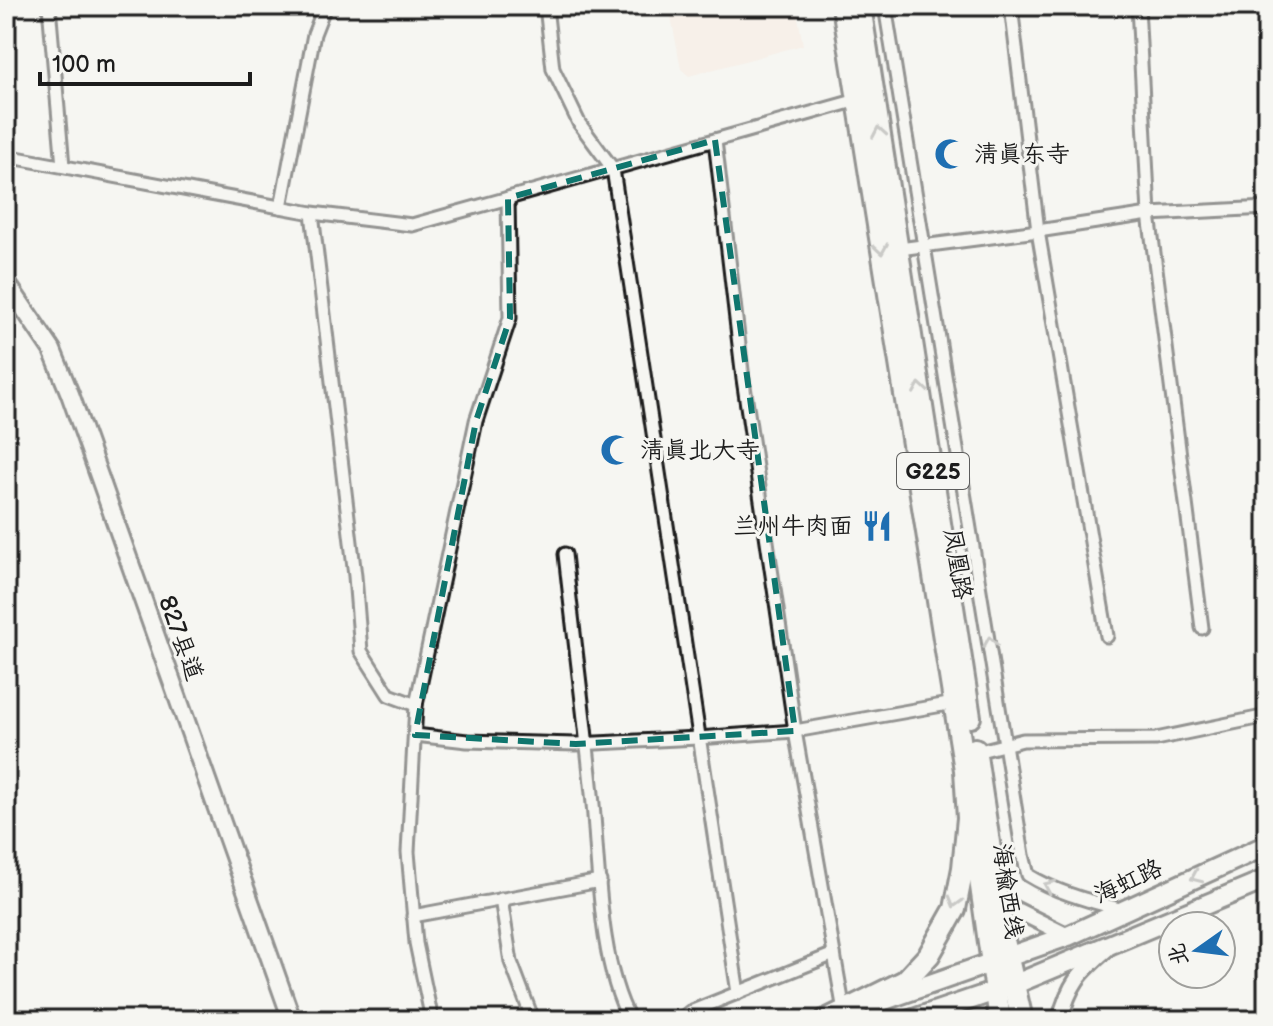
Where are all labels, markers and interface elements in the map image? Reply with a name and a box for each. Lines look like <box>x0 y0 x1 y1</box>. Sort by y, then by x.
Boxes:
scale bar <box>40 36 250 86</box>
text: 100 m <box>52 50 116 79</box>
one-way arrow <box>871 125 888 139</box>
mosque icon: 清真东寺 <box>933 137 967 171</box>
place label: 清真东寺 <box>974 140 1070 169</box>
one-way arrow <box>872 242 889 256</box>
one-way arrow <box>912 382 929 395</box>
mosque icon: 清真北大寺 <box>599 433 633 467</box>
place label: 清真北大寺 <box>640 436 760 465</box>
road number: G225 <box>897 453 969 489</box>
restaurant icon: 兰州牛肉面 <box>860 509 894 543</box>
place label: 兰州牛肉面 <box>733 512 853 541</box>
street label: 凤凰路 <box>938 526 977 602</box>
street label: 827县道 <box>152 592 209 684</box>
one-way arrow <box>982 635 999 649</box>
street label: 海榆西线 <box>986 842 1029 941</box>
street label: 海虹路 <box>1089 853 1167 910</box>
one-way arrow <box>1190 867 1204 883</box>
one-way arrow <box>1043 879 1057 895</box>
one-way arrow <box>948 895 964 908</box>
north arrow <box>1157 910 1237 990</box>
text: 北 <box>1163 941 1195 968</box>

